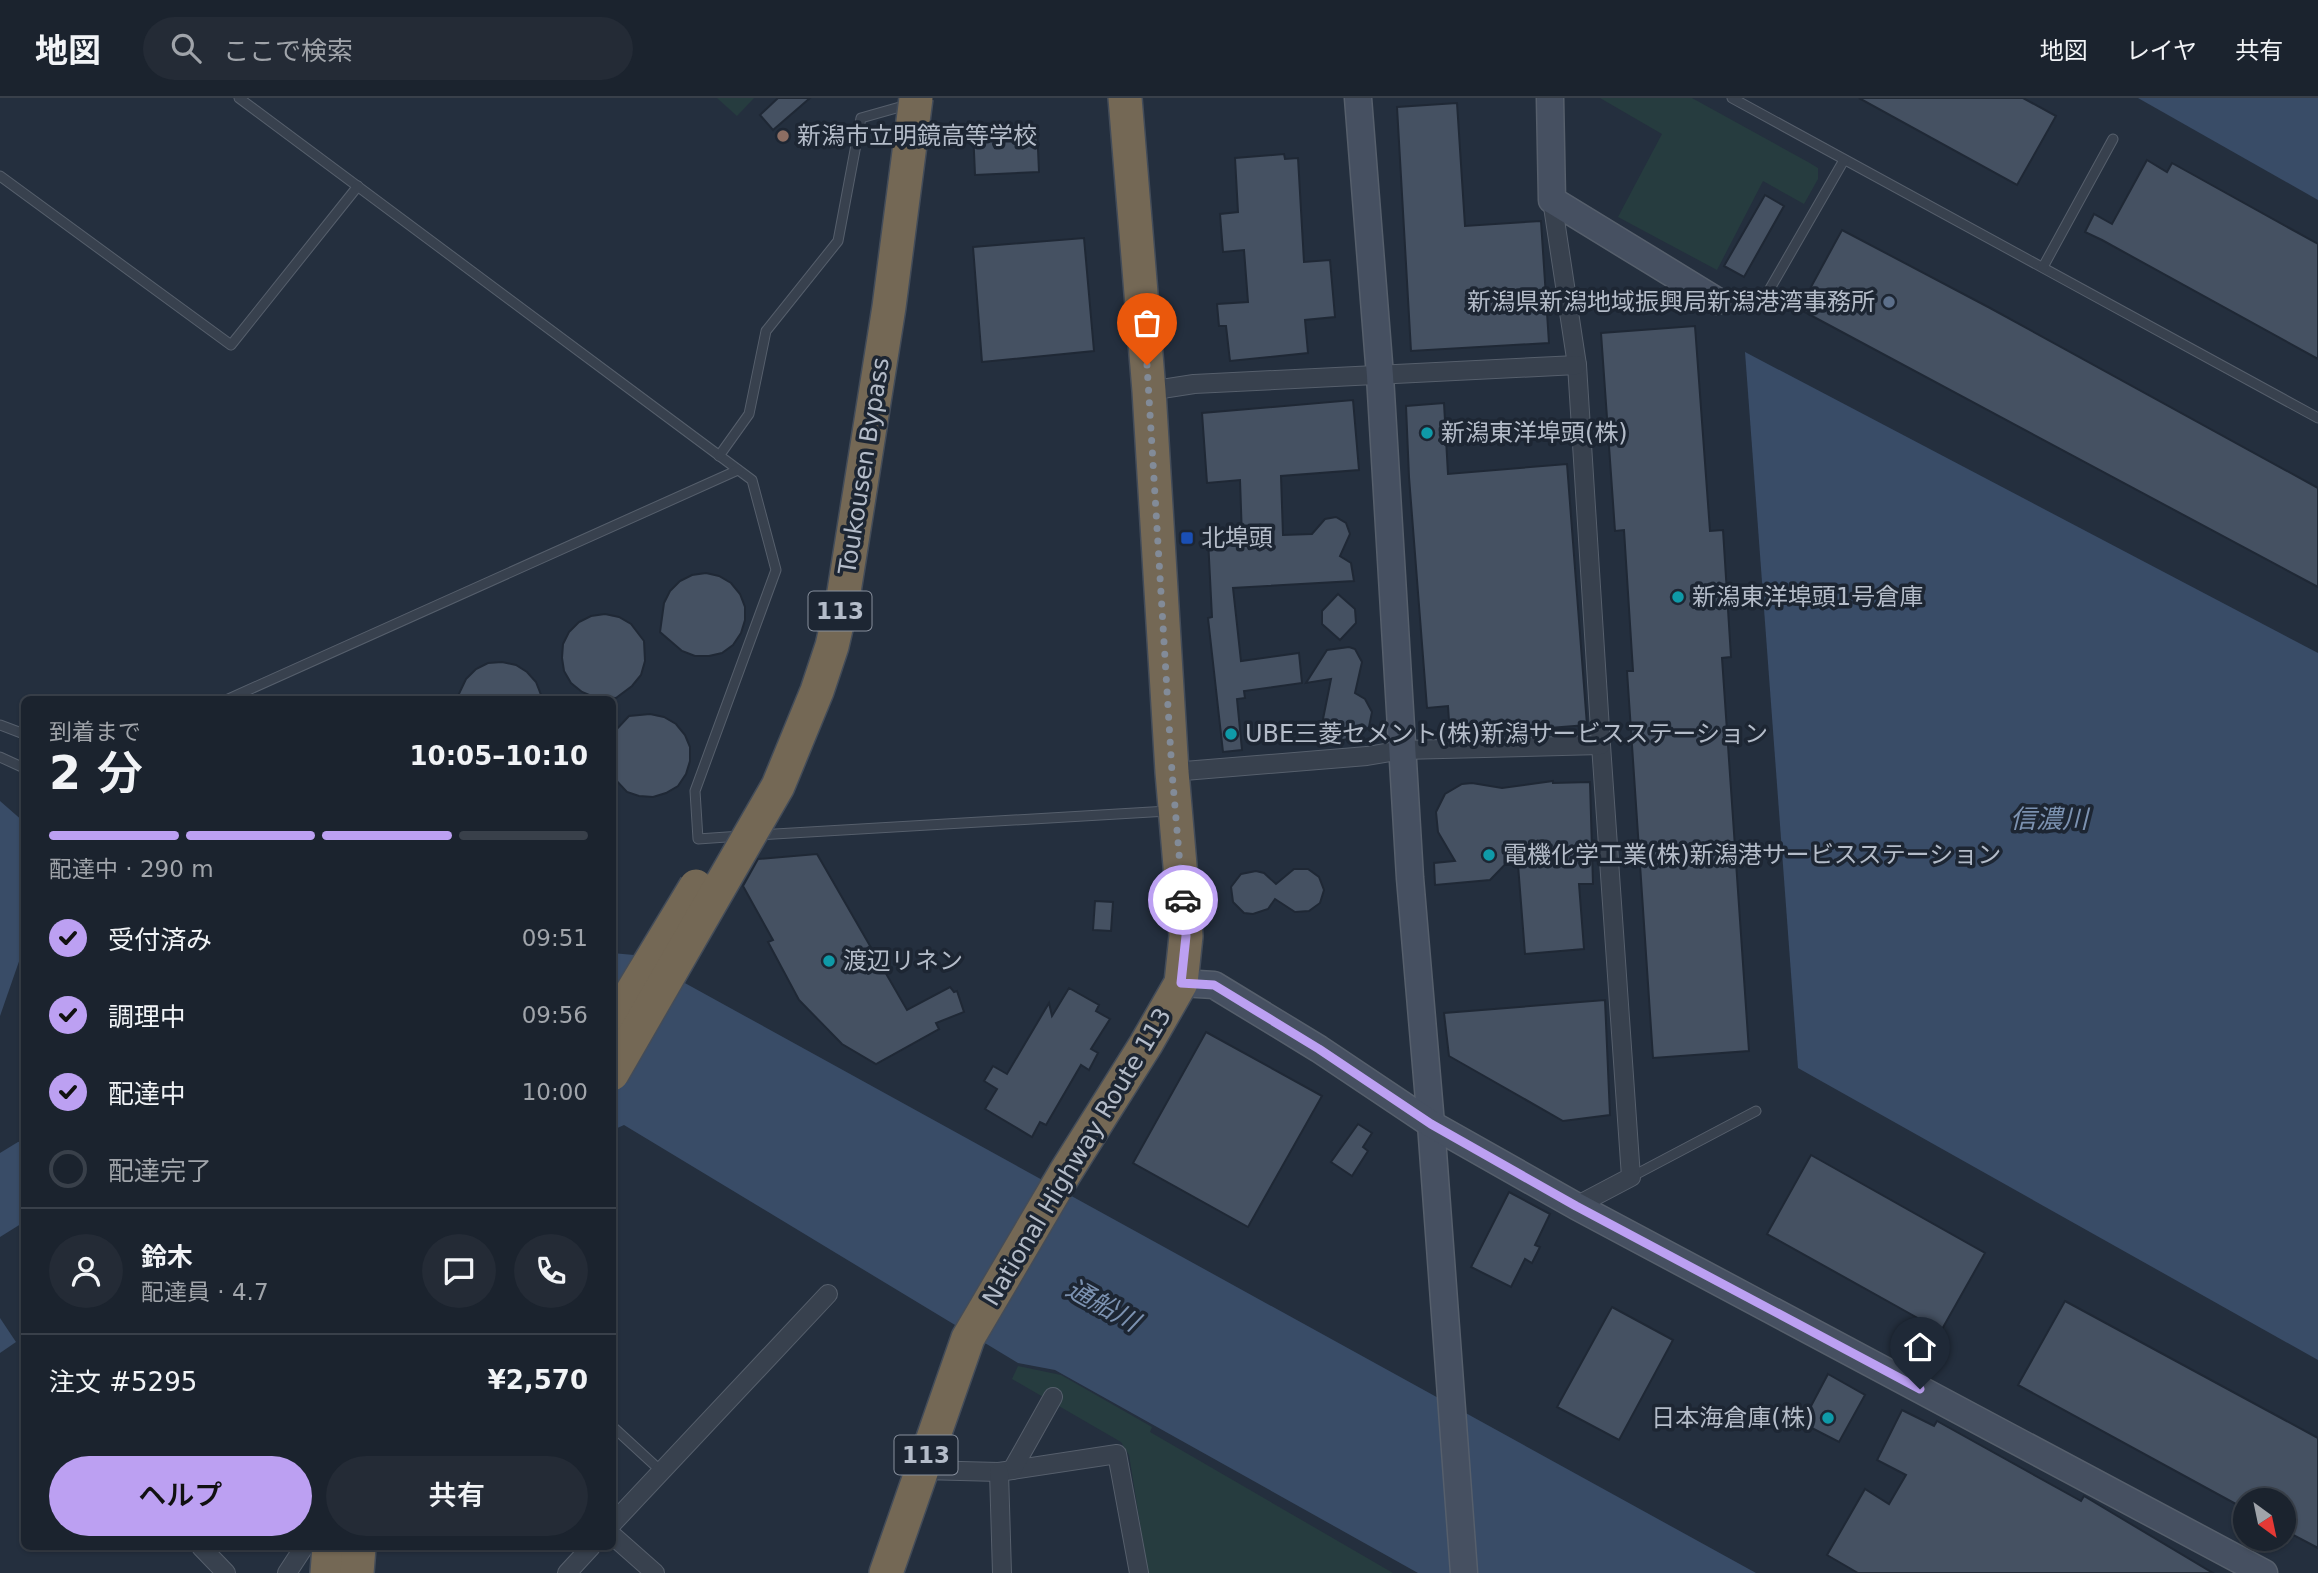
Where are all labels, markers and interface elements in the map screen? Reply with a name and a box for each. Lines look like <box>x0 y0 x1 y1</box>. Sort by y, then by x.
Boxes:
search box <box>143 17 633 80</box>
icon: search <box>167 29 205 67</box>
text: 地図 <box>35 31 101 70</box>
text: ここで検索 <box>223 36 353 66</box>
text: 地図 <box>2040 37 2088 65</box>
text: レイヤ <box>2126 37 2197 65</box>
text: 共有 <box>2235 37 2283 65</box>
place label: 新潟市立明鏡高等学校 <box>797 122 1037 150</box>
marker: 新潟市立明鏡高等学校 <box>775 128 791 144</box>
place label: 新潟県新潟地域振興局新潟港湾事務所 <box>1467 288 1875 316</box>
pin <box>1117 293 1177 365</box>
marker: 新潟県新潟地域振興局新潟港湾事務所 <box>1881 294 1897 310</box>
icon: bag <box>1128 304 1166 342</box>
street label: Toukousen Bypass <box>833 356 895 577</box>
place label: 新潟東洋埠頭(株) <box>1441 419 1628 447</box>
marker: 新潟東洋埠頭(株) <box>1419 425 1435 441</box>
place label: 北埠頭 <box>1201 524 1273 552</box>
marker: 北埠頭 <box>1179 530 1195 546</box>
place label: 新潟東洋埠頭1号倉庫 <box>1692 583 1923 611</box>
marker: 新潟東洋埠頭1号倉庫 <box>1670 589 1686 605</box>
road number: 113 <box>808 592 872 631</box>
text: 到着まで <box>49 719 141 745</box>
place label: UBE三菱セメント(株)新潟サービスステーション <box>1245 720 1768 748</box>
marker: UBE三菱セメント(株)新潟サービスステーション <box>1223 726 1239 742</box>
text: 10:05–10:10 <box>409 741 588 771</box>
text: 2 分 <box>49 746 143 800</box>
water label: 信濃川 <box>2010 804 2091 834</box>
place label: 電機化学工業(株)新潟港サービスステーション <box>1503 841 2001 869</box>
marker: 電機化学工業(株)新潟港サービスステーション <box>1481 847 1497 863</box>
text: 配達中 · 290 m <box>49 856 214 882</box>
courier <box>1148 865 1218 935</box>
icon: car <box>1164 881 1202 919</box>
icon: check <box>49 919 87 957</box>
text: 受付済み <box>108 925 212 955</box>
text: 09:51 <box>522 925 588 951</box>
place label: 渡辺リネン <box>843 947 963 975</box>
marker: 渡辺リネン <box>821 953 837 969</box>
icon: check <box>49 996 87 1034</box>
text: 調理中 <box>108 1002 186 1032</box>
text: 09:56 <box>522 1002 588 1028</box>
street label: National Highway Route 113 <box>977 1003 1177 1311</box>
icon: check <box>49 1073 87 1111</box>
text: 配達中 <box>108 1079 186 1109</box>
text: 10:00 <box>522 1079 588 1105</box>
text: 配達完了 <box>108 1156 212 1186</box>
button: person <box>49 1234 123 1308</box>
button: chat <box>422 1234 496 1308</box>
button: phone <box>514 1234 588 1308</box>
text: 鈴木 <box>141 1242 193 1272</box>
water label: 通船川 <box>1062 1273 1147 1338</box>
text: 配達員 · 4.7 <box>141 1279 269 1305</box>
pin <box>1890 1317 1950 1389</box>
icon: home <box>1901 1328 1939 1366</box>
text: ¥2,570 <box>488 1365 588 1395</box>
text: 注文 #5295 <box>49 1367 197 1397</box>
place label: 日本海倉庫(株) <box>1651 1404 1814 1432</box>
marker: 日本海倉庫(株) <box>1820 1410 1836 1426</box>
road number: 113 <box>894 1436 958 1474</box>
button: ヘルプ <box>49 1456 312 1536</box>
button: 共有 <box>326 1456 588 1536</box>
north arrow <box>2233 1488 2296 1550</box>
map controls <box>2233 1488 2296 1551</box>

